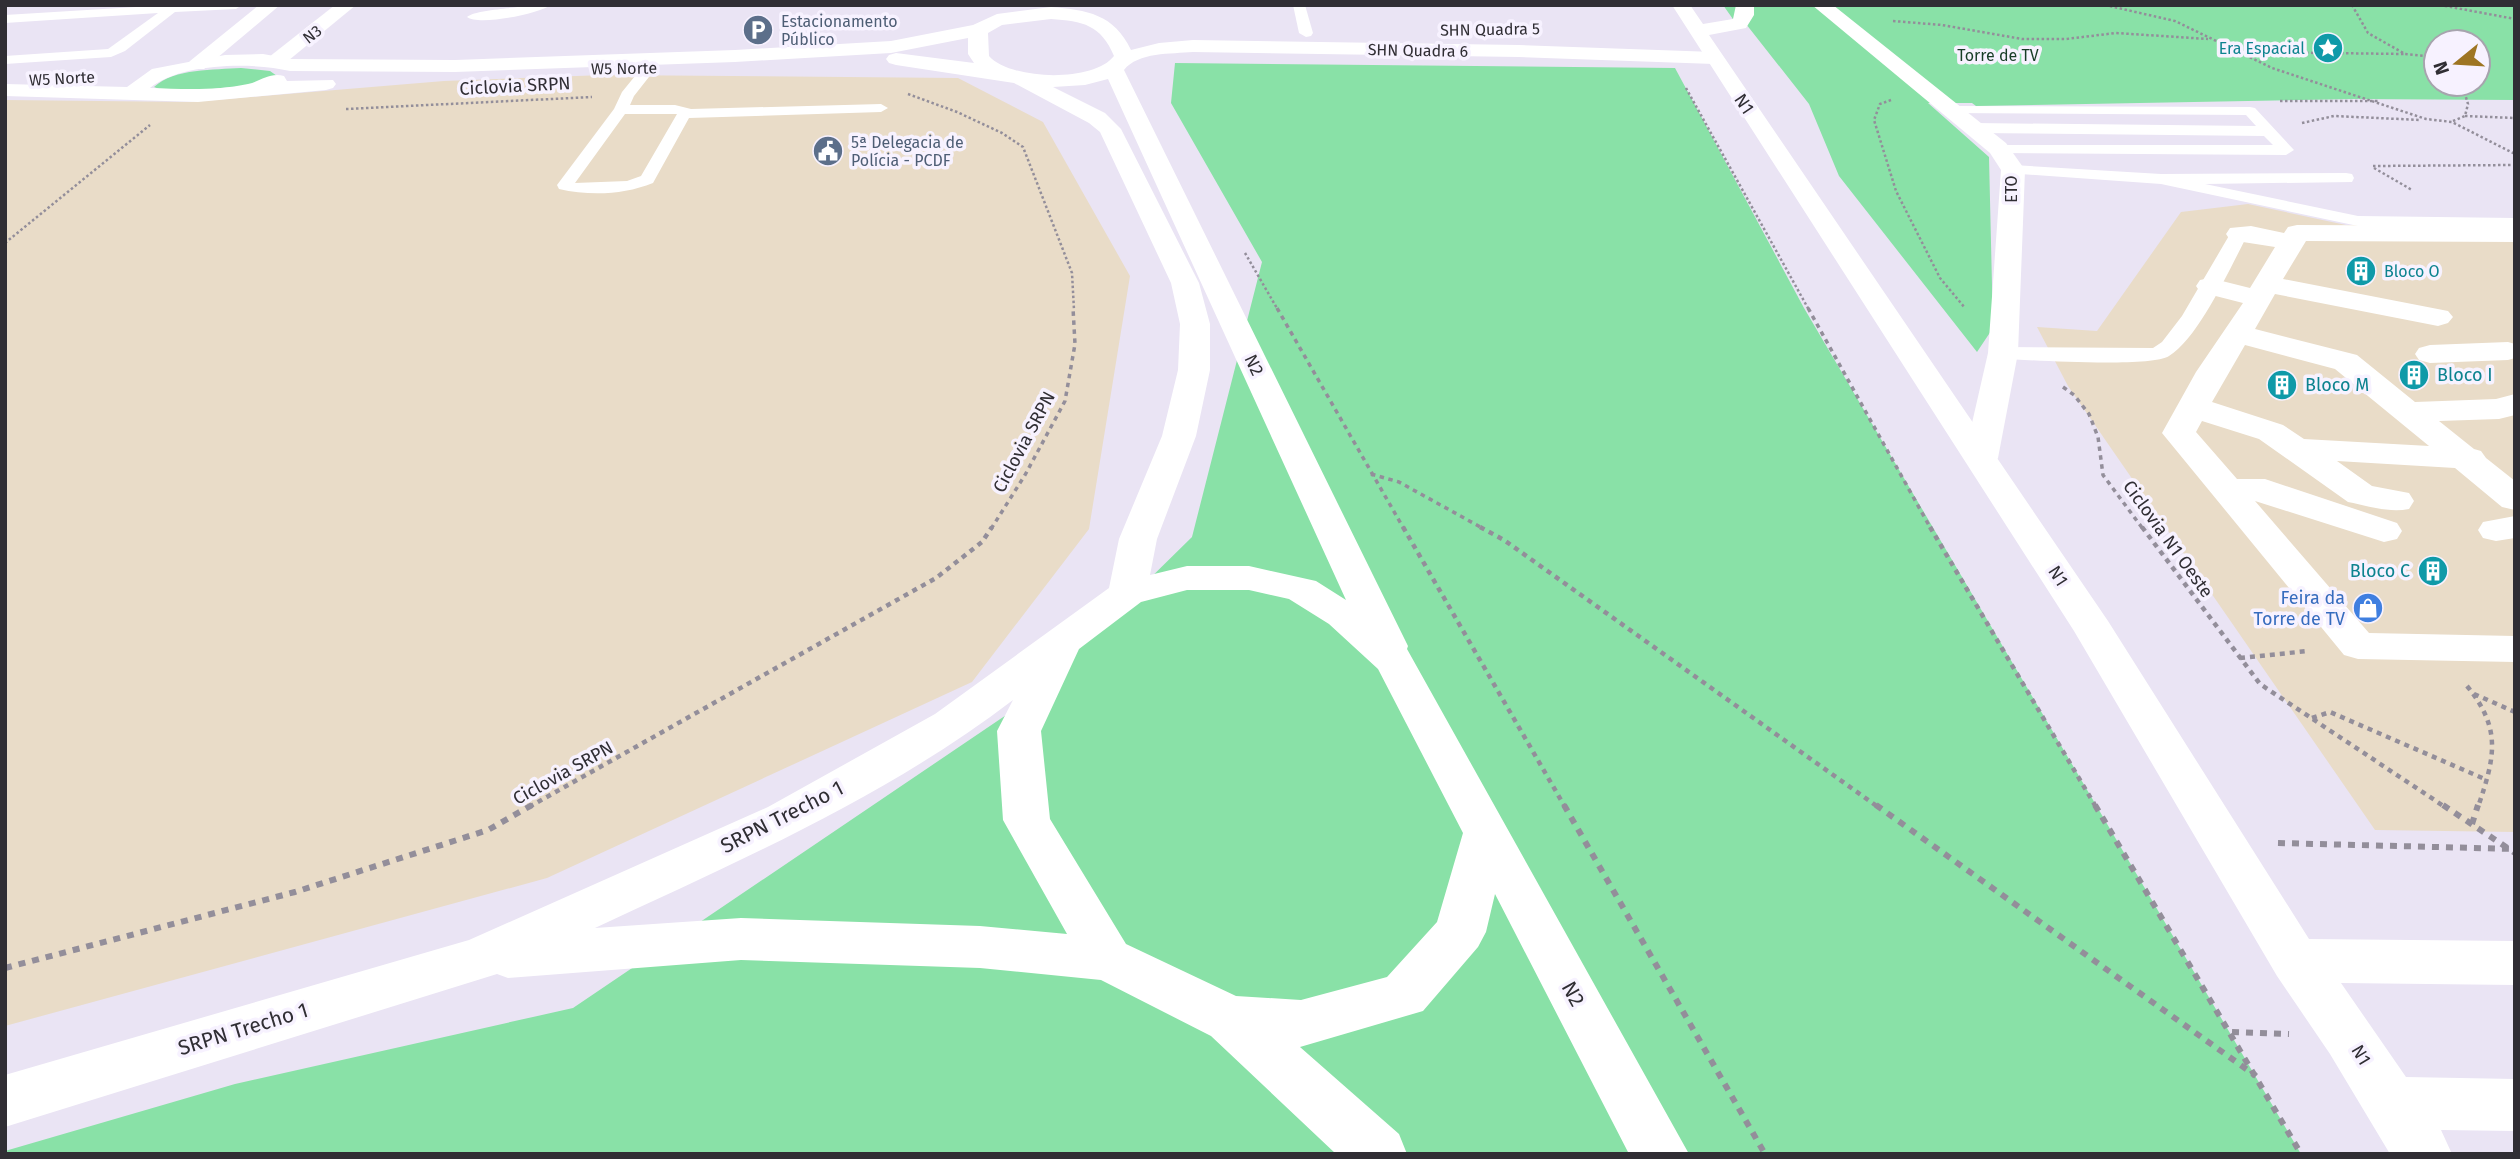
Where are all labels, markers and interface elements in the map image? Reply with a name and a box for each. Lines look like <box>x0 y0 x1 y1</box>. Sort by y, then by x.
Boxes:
place label: Estacionamento Público <box>781 12 898 49</box>
parking icon: Estacionamento Público <box>741 13 775 47</box>
street label: SHN Quadra 5 <box>1440 19 1540 40</box>
street label: N3 <box>299 21 326 48</box>
north arrow <box>2422 28 2492 98</box>
place icon: Era Espacial <box>2311 31 2345 65</box>
place label: Era Espacial <box>2219 39 2305 58</box>
street label: SHN Quadra 6 <box>1368 40 1468 61</box>
park label: Torre de TV <box>1957 46 2039 65</box>
street label: W5 Norte <box>591 58 657 79</box>
text: N <box>2428 59 2454 78</box>
street label: W5 Norte <box>29 67 95 90</box>
street label: Ciclovia SRPN <box>459 72 571 100</box>
street label: N1 <box>1729 90 1759 118</box>
place label: 5ª Delegacia de Polícia - PCDF <box>851 133 964 170</box>
public building icon: 5ª Delegacia de Polícia - PCDF <box>811 134 845 168</box>
street label: ETO <box>2002 175 2021 203</box>
building icon: Bloco O <box>2344 254 2378 288</box>
place label: Bloco O <box>2384 262 2440 281</box>
street label: N2 <box>1240 351 1268 379</box>
building icon: Bloco I <box>2397 358 2431 392</box>
place label: Bloco I <box>2437 364 2492 386</box>
building icon: Bloco M <box>2265 368 2299 402</box>
place label: Bloco M <box>2305 374 2369 396</box>
street label: Ciclovia SRPN <box>988 388 1060 496</box>
street label: Ciclovia N1 Oeste <box>2118 476 2218 602</box>
building icon: Bloco C <box>2416 554 2450 588</box>
place label: Bloco C <box>2350 560 2410 582</box>
street label: N1 <box>2043 562 2073 590</box>
place label: Feira da Torre de TV <box>2254 587 2345 630</box>
shop icon: Feira da Torre de TV <box>2351 591 2385 625</box>
street label: Ciclovia SRPN <box>509 736 617 810</box>
street label: SRPN Trecho 1 <box>716 775 848 859</box>
street label: N2 <box>1556 977 1590 1011</box>
street label: SRPN Trecho 1 <box>175 997 311 1061</box>
street label: N1 <box>2346 1041 2376 1069</box>

